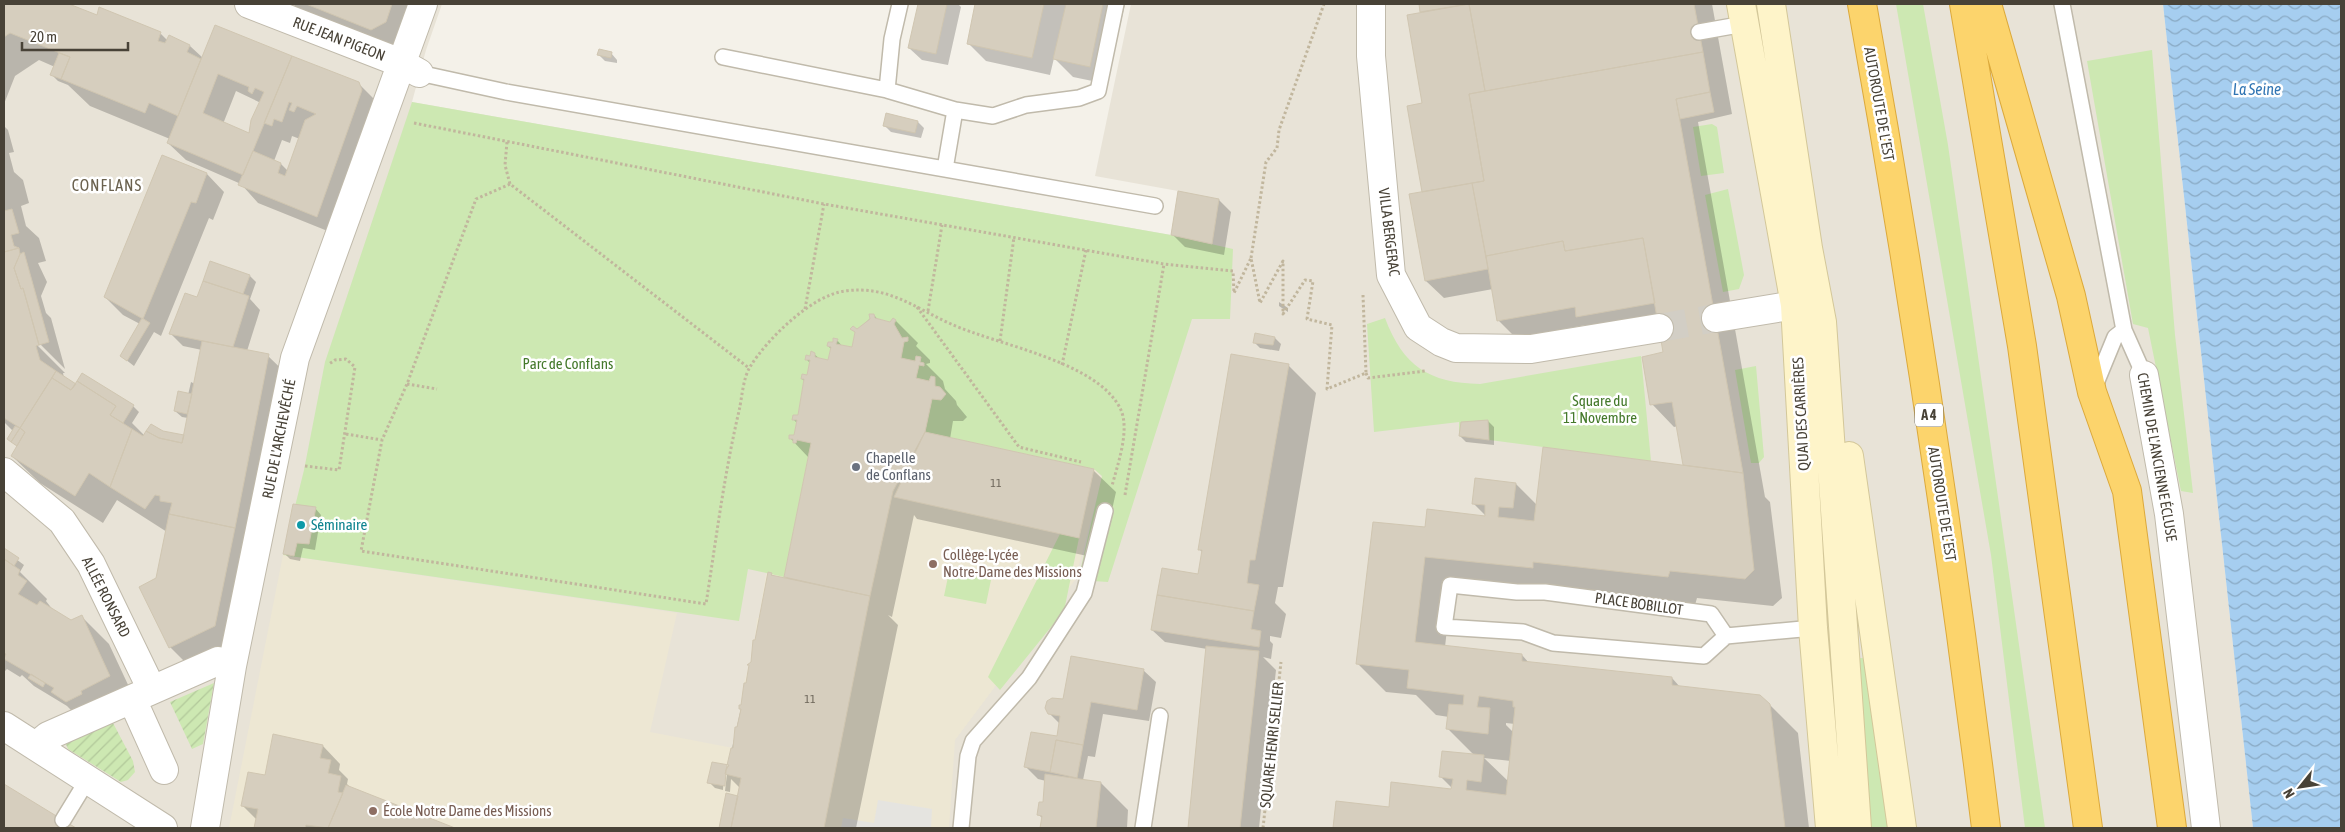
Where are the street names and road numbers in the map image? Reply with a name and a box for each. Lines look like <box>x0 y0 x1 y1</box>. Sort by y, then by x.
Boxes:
street label: RUE JEAN PIGEON <box>291 13 388 64</box>
street label: AUTOROUTE DE L’EST <box>1861 45 1898 163</box>
street label: VILLA BERGERAC <box>1376 187 1403 277</box>
street label: QUAI DES CARRIÈRES <box>1789 357 1812 471</box>
street label: CHEMIN DE L'ANCIENNE ÉCLUSE <box>2134 371 2181 543</box>
street label: RUE DE L'ARCHEVÊCHÉ <box>259 377 299 500</box>
road number: A 4 <box>1915 404 1943 426</box>
street label: AUTOROUTE DE L’EST <box>1925 445 1960 563</box>
street label: ALLÉE RONSARD <box>79 554 134 640</box>
street label: PLACE BOBILLOT <box>1594 589 1685 618</box>
street label: SQUARE HENRI SELLIER <box>1256 681 1287 809</box>

